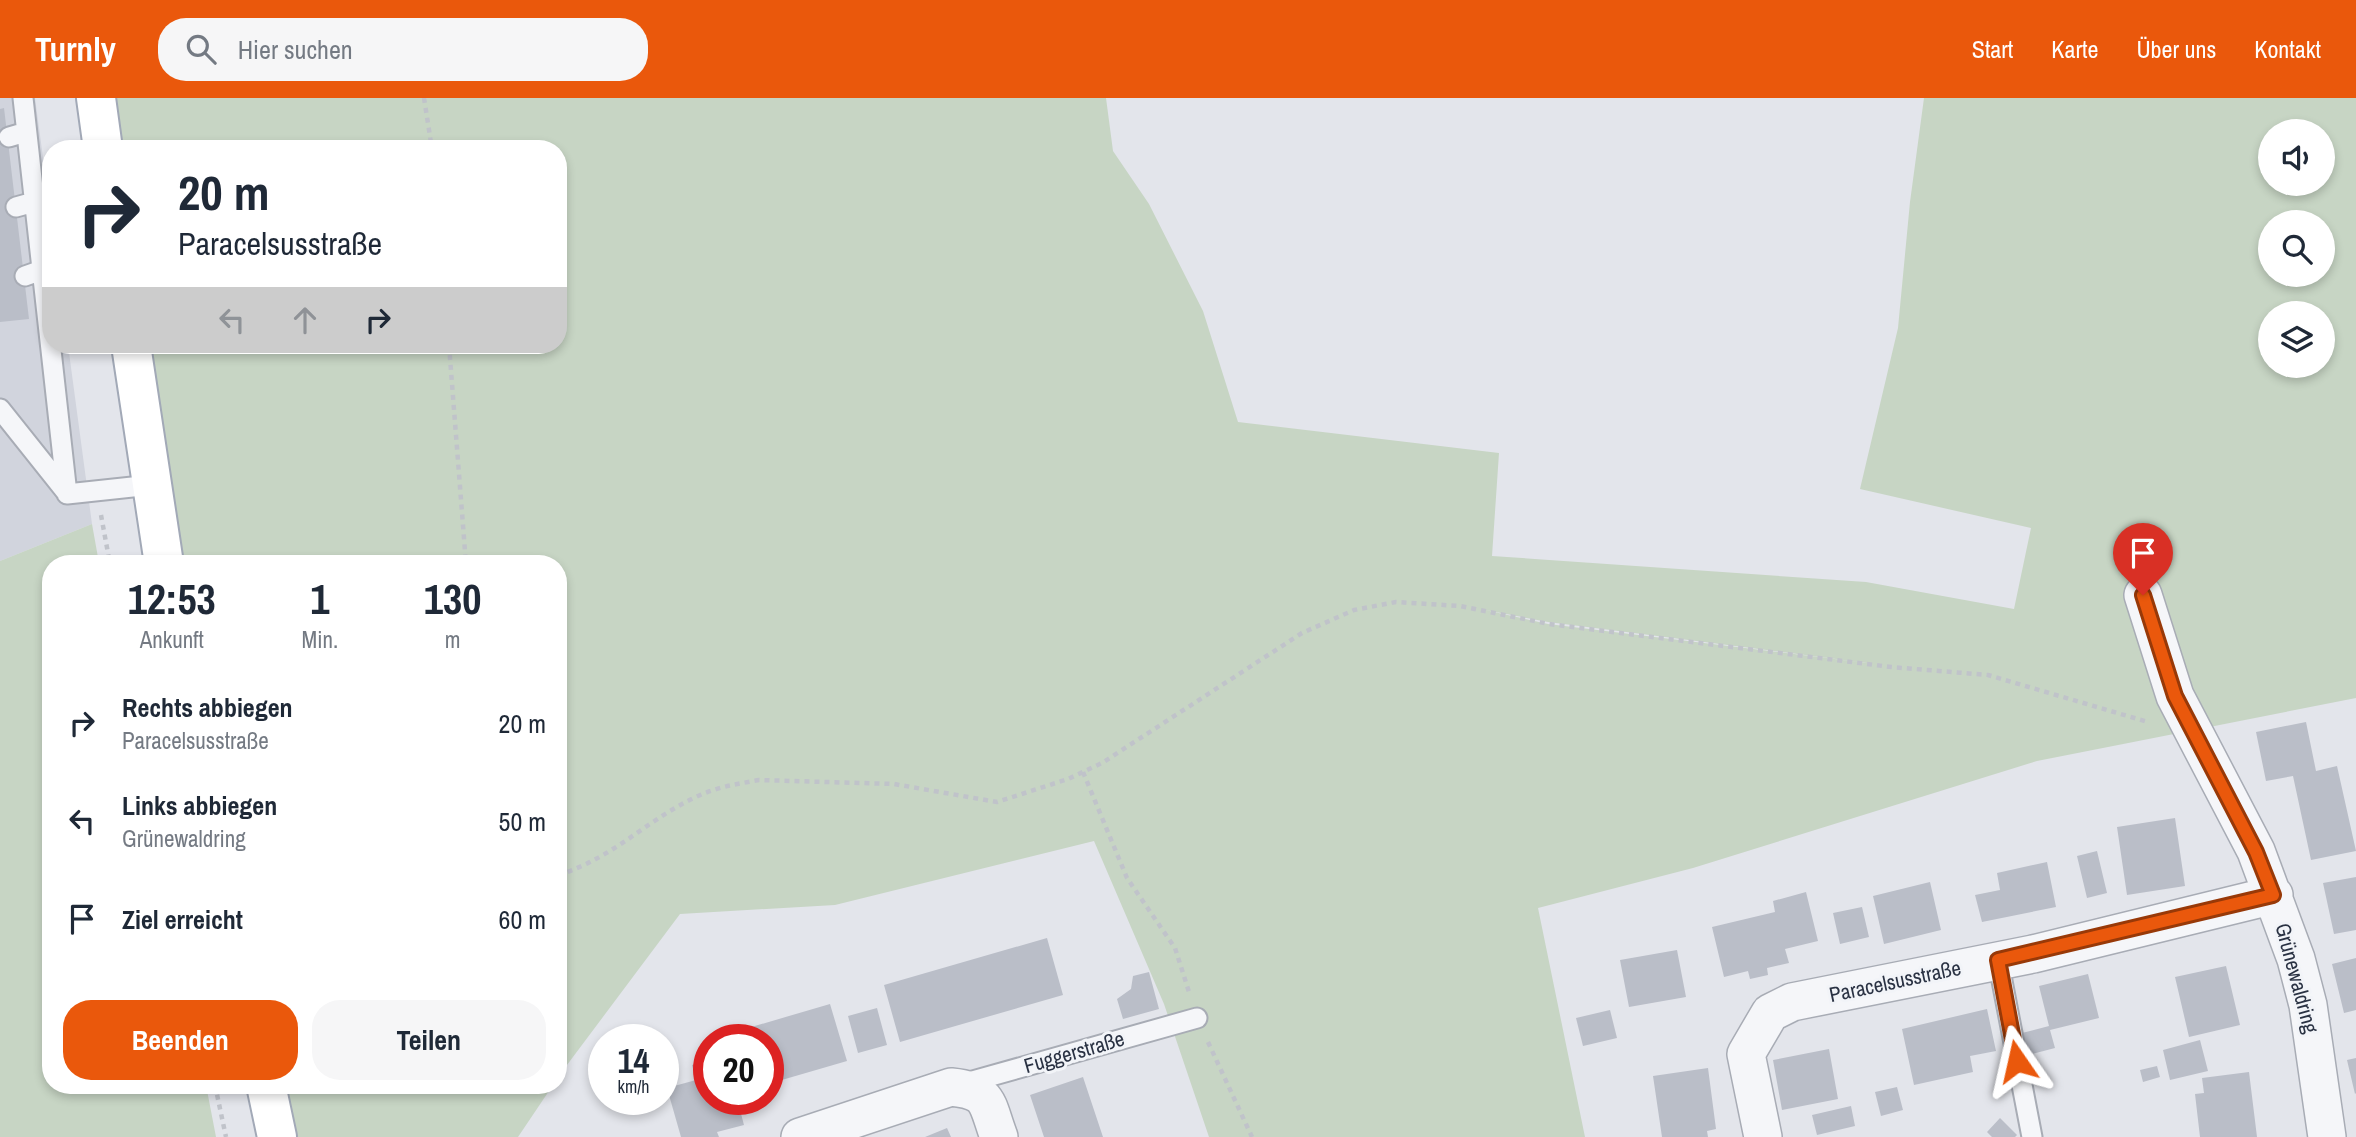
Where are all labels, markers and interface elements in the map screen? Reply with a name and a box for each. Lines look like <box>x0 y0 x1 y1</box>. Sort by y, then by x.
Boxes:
search box <box>158 18 648 81</box>
text: Turnly <box>35 27 116 71</box>
icon: search <box>182 30 220 68</box>
text: Hier suchen <box>238 32 353 67</box>
text: Start <box>1972 33 2013 65</box>
text: Karte <box>2051 33 2098 65</box>
text: Über uns <box>2136 33 2216 65</box>
text: Kontakt <box>2254 33 2321 65</box>
map controls <box>2258 119 2335 378</box>
button: sound <box>2258 119 2335 196</box>
text: 20 m <box>178 159 270 225</box>
icon: right <box>63 168 154 259</box>
button: search <box>2258 210 2335 287</box>
text: Paracelsusstraße <box>178 222 382 265</box>
icon: left <box>213 301 251 339</box>
icon: ahead <box>286 301 324 339</box>
icon: right <box>359 301 397 339</box>
button: layers <box>2258 301 2335 378</box>
pin <box>2113 523 2173 595</box>
icon: arrive <box>2124 534 2162 572</box>
text: 12:53 <box>128 571 216 627</box>
text: 1 <box>310 571 329 627</box>
text: 130 <box>424 571 481 627</box>
text: Ankunft <box>140 624 204 655</box>
text: Min. <box>301 624 338 655</box>
text: m <box>445 624 460 655</box>
text: Rechts abbiegen <box>122 690 293 725</box>
icon: right <box>63 704 101 742</box>
text: 20 m <box>499 706 546 741</box>
text: Paracelsusstraße <box>122 725 269 756</box>
text: Links abbiegen <box>122 788 277 823</box>
icon: left <box>63 802 101 840</box>
text: 50 m <box>499 804 546 839</box>
text: Grünewaldring <box>122 823 246 854</box>
icon: arrive <box>63 900 101 938</box>
text: Ziel erreicht <box>122 902 243 937</box>
text: 60 m <box>499 902 546 937</box>
street label: Grünewaldring <box>2268 920 2326 1037</box>
street label: Paracelsusstraße <box>1826 953 1964 1009</box>
button: Beenden <box>63 1000 298 1080</box>
button: Teilen <box>312 1000 546 1080</box>
speed limit sign: 20 <box>693 1024 784 1115</box>
street label: Fuggerstraße <box>1020 1024 1128 1080</box>
position arrow <box>1980 1024 2054 1098</box>
text: 14 <box>618 1037 649 1084</box>
text: km/h <box>618 1074 650 1099</box>

